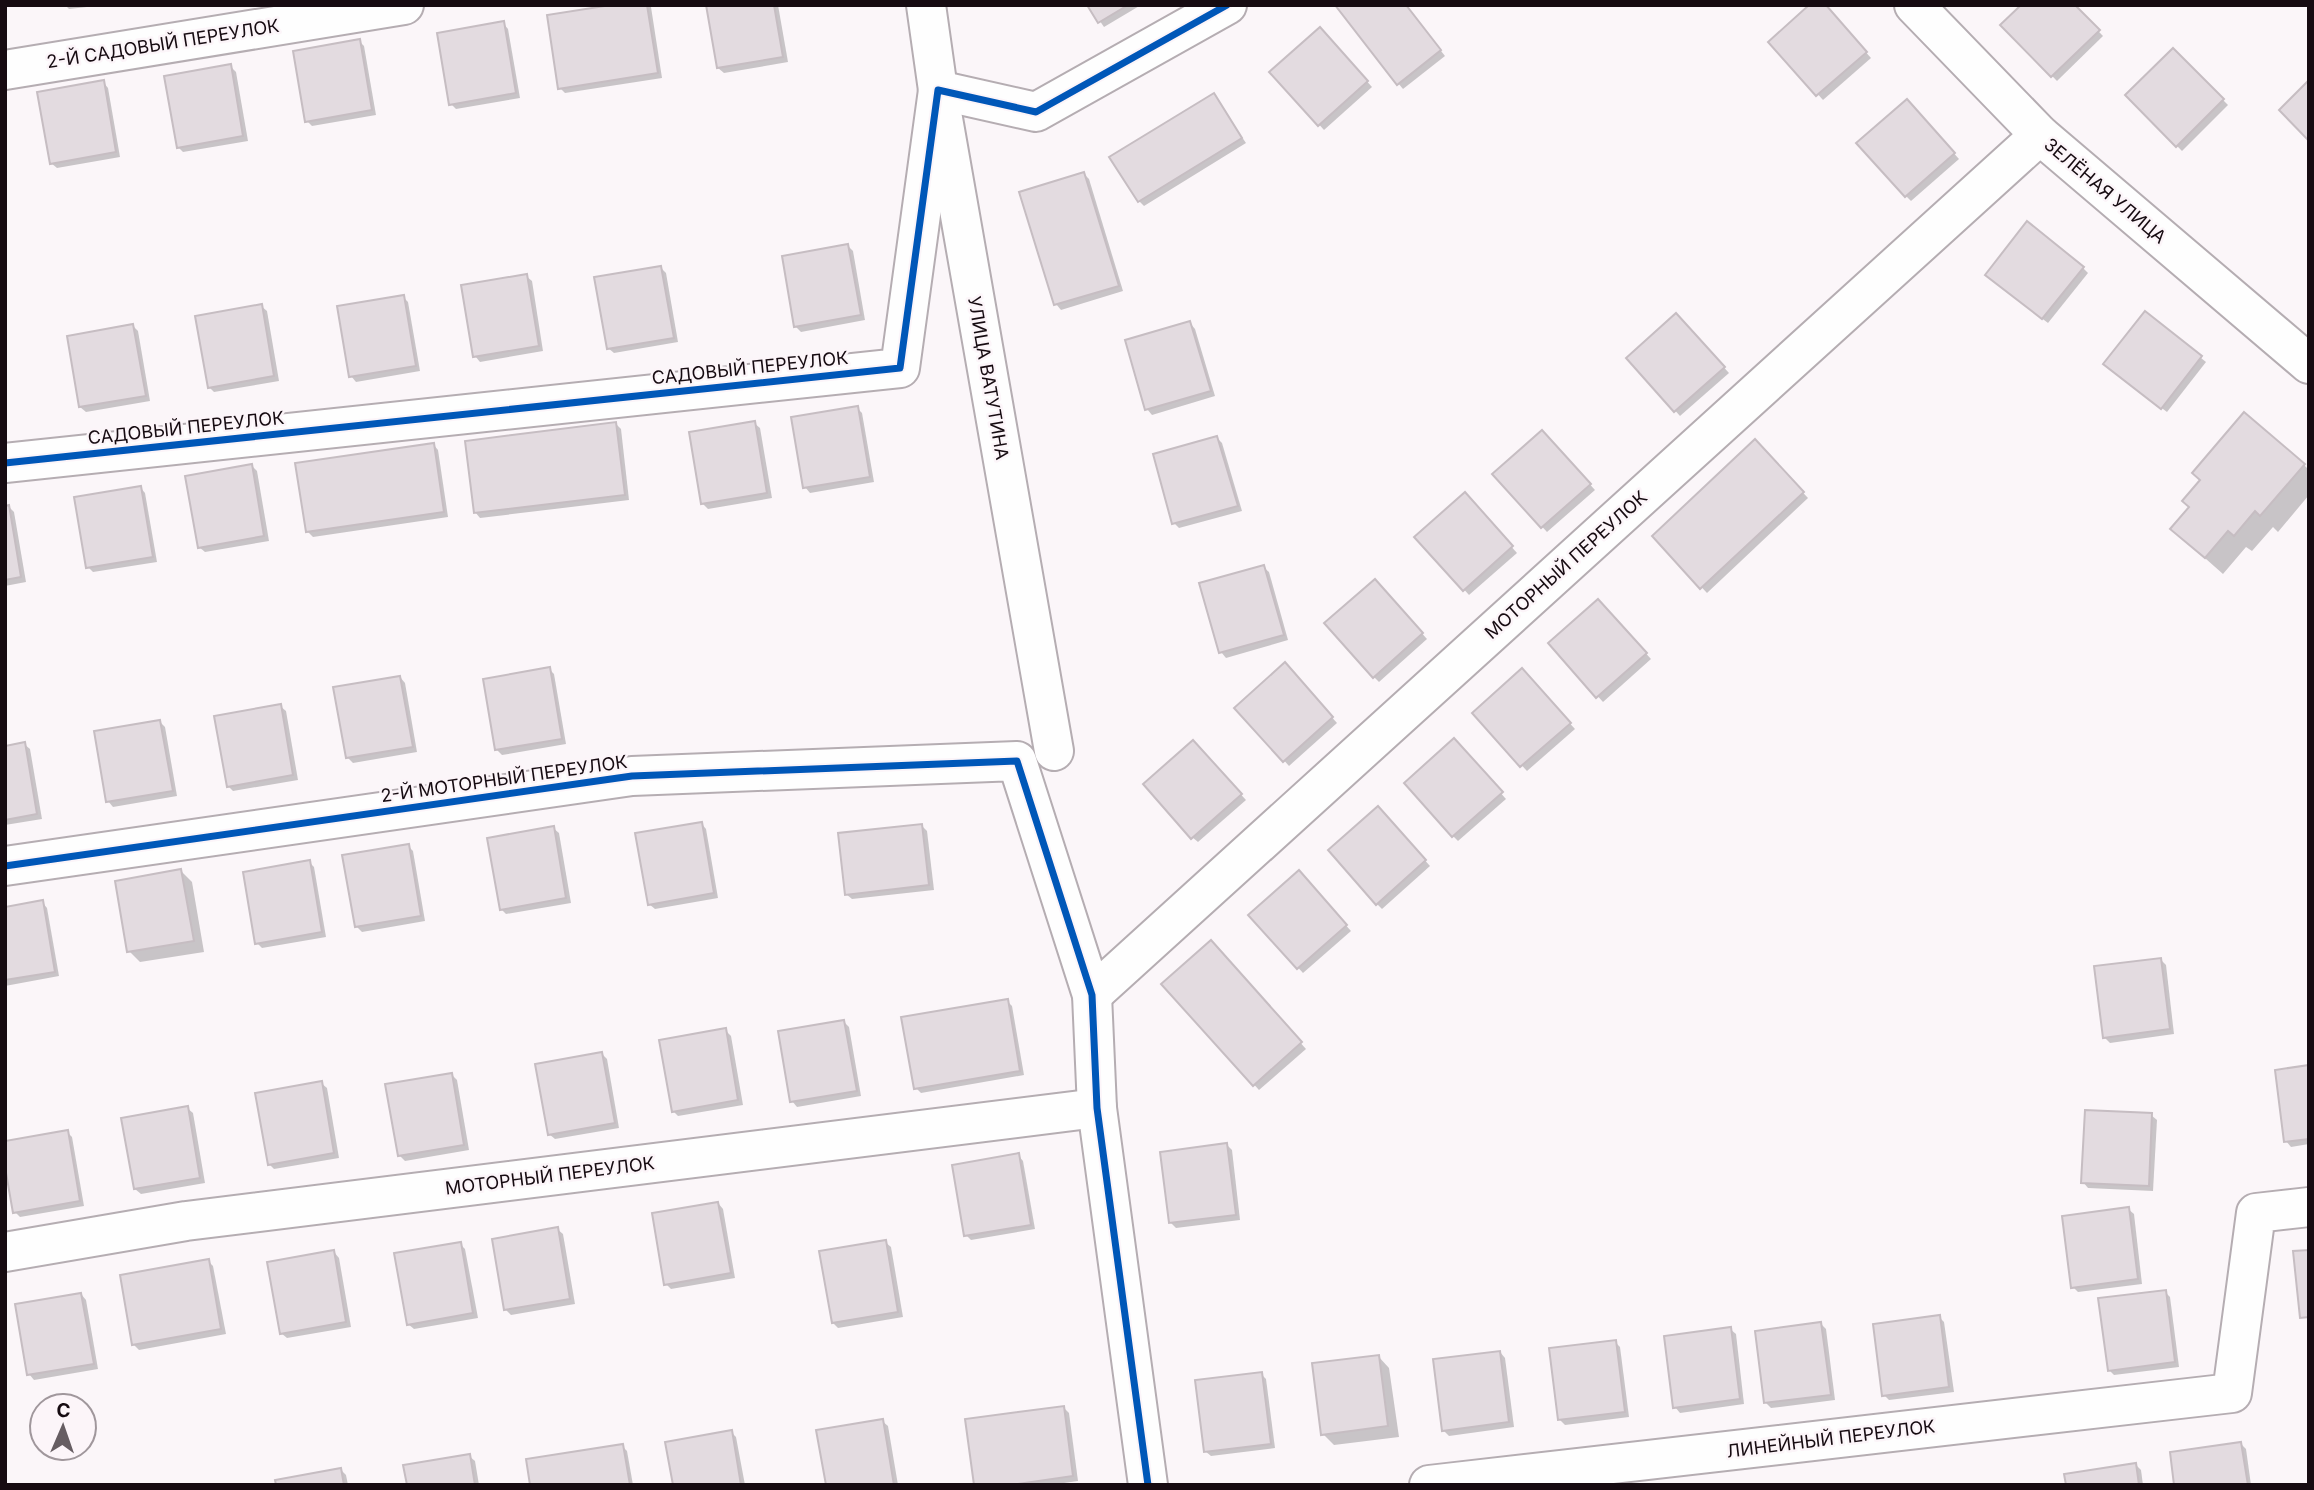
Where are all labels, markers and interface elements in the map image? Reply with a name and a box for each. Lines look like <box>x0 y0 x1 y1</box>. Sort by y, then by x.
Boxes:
street label: 2-Й САДОВЫЙ ПЕРЕУЛОК <box>45 14 281 72</box>
street label: ЗЕЛЁНАЯ УЛИЦА <box>2040 133 2171 248</box>
street label: УЛИЦА ВАТУТИНА <box>964 294 1013 461</box>
street label: САДОВЫЙ ПЕРЕУЛОК <box>651 346 849 388</box>
street label: САДОВЫЙ ПЕРЕУЛОК <box>87 406 285 448</box>
street label: МОТОРНЫЙ ПЕРЕУЛОК <box>1480 486 1651 643</box>
street label: 2-Й МОТОРНЫЙ ПЕРЕУЛОК <box>379 750 629 806</box>
street label: МОТОРНЫЙ ПЕРЕУЛОК <box>444 1151 656 1199</box>
north arrow <box>28 1392 98 1462</box>
text: С <box>56 1399 71 1422</box>
street label: ЛИНЕЙНЫЙ ПЕРЕУЛОК <box>1725 1414 1936 1462</box>

